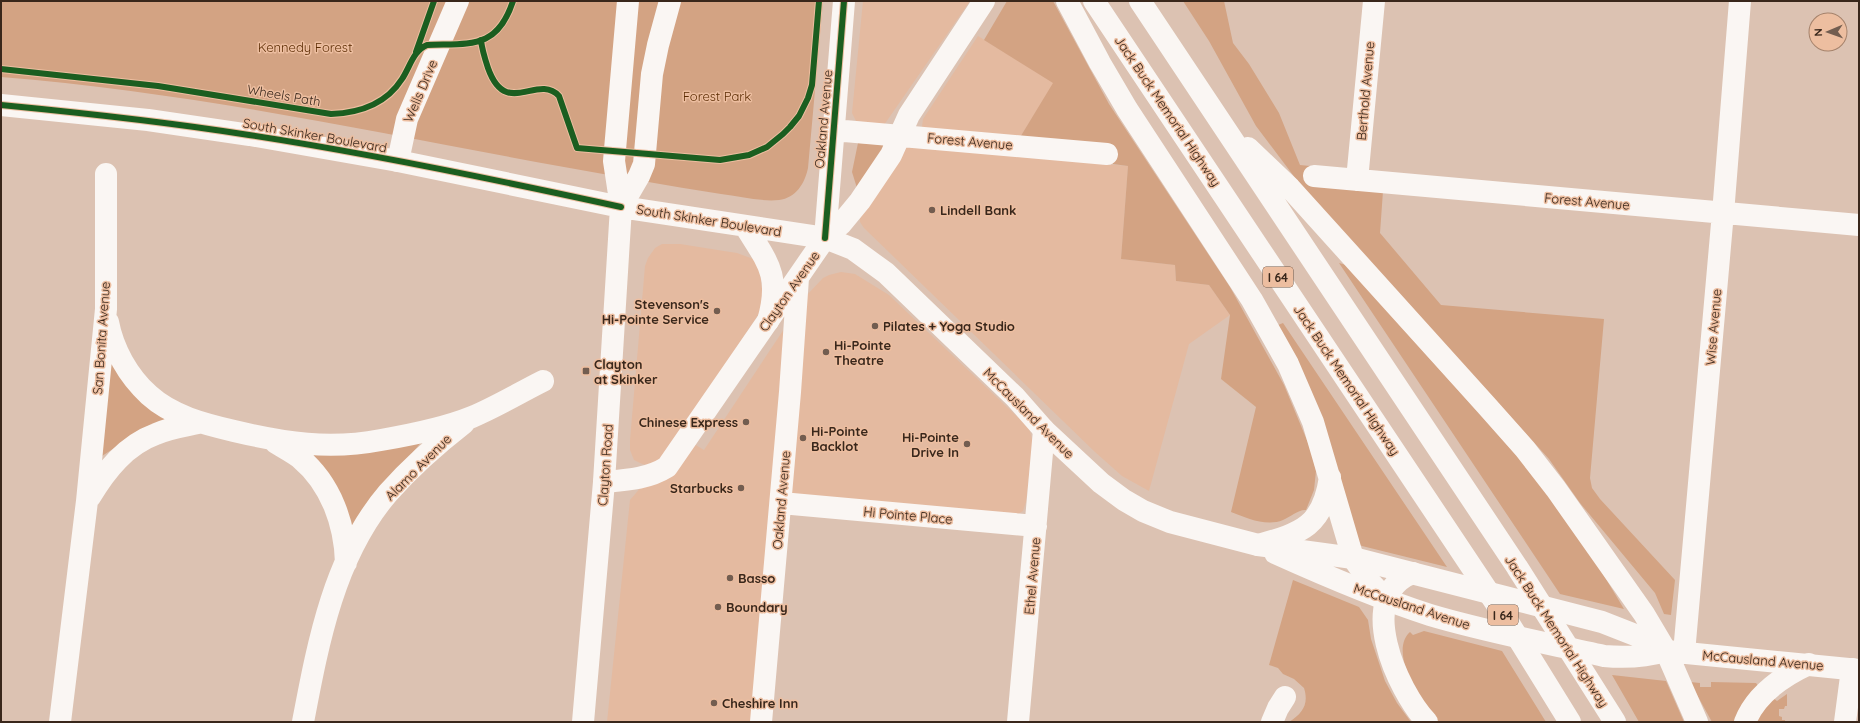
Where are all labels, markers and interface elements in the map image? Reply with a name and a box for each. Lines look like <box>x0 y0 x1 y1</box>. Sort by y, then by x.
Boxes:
north arrow <box>1808 12 1848 52</box>
text: N <box>1811 28 1825 37</box>
street label: Jack Buck Memorial Highway <box>1111 33 1225 189</box>
park label: Kennedy Forest <box>258 39 352 55</box>
street label: Berthold Avenue <box>1353 41 1377 141</box>
street label: Wells Drive <box>400 57 440 125</box>
street label: Oakland Avenue <box>811 69 835 169</box>
street label: Wheels Path <box>246 81 322 109</box>
park label: Forest Park <box>683 88 751 104</box>
street label: South Skinker Boulevard <box>242 114 388 156</box>
street label: Forest Avenue <box>927 129 1013 153</box>
street label: Forest Avenue <box>1544 189 1630 213</box>
street label: South Skinker Boulevard <box>636 201 782 239</box>
place label: Lindell Bank <box>940 202 1016 218</box>
marker: Lindell Bank <box>927 205 937 215</box>
street label: Clayton Avenue <box>755 248 823 334</box>
road number: I 64 <box>1263 267 1293 287</box>
street label: San Bonita Avenue <box>89 281 113 395</box>
street label: Wise Avenue <box>1702 288 1724 366</box>
place label: Stevenson's Hi-Pointe Service <box>602 296 709 327</box>
street label: Jack Buck Memorial Highway <box>1290 302 1404 458</box>
marker: Stevenson's Hi-Pointe Service <box>712 306 722 316</box>
place label: Pilates + Yoga Studio <box>883 318 1015 334</box>
marker: Pilates + Yoga Studio <box>870 321 880 331</box>
place label: Hi-Pointe Theatre <box>834 337 891 368</box>
marker: Hi-Pointe Theatre <box>821 347 831 357</box>
place label: Clayton at Skinker <box>594 356 658 387</box>
street label: McCausland Avenue <box>980 364 1078 462</box>
marker: Clayton at Skinker <box>581 366 591 376</box>
place label: Chinese Express <box>639 414 738 430</box>
marker: Chinese Express <box>741 417 751 427</box>
street label: Clayton Road <box>594 423 616 507</box>
place label: Hi-Pointe Backlot <box>811 423 868 454</box>
place label: Hi-Pointe Drive In <box>902 429 959 460</box>
street label: Alamo Avenue <box>382 431 454 503</box>
marker: Hi-Pointe Backlot <box>798 433 808 443</box>
marker: Hi-Pointe Drive In <box>962 439 972 449</box>
street label: Oakland Avenue <box>769 450 793 550</box>
place label: Starbucks <box>670 480 733 496</box>
marker: Starbucks <box>736 483 746 493</box>
street label: Hi Pointe Place <box>863 503 953 527</box>
street label: Ethel Avenue <box>1021 537 1043 615</box>
street label: Jack Buck Memorial Highway <box>1502 552 1612 710</box>
place label: Basso <box>738 570 775 586</box>
marker: Basso <box>725 573 735 583</box>
street label: McCausland Avenue <box>1352 580 1472 632</box>
place label: Boundary <box>726 599 788 615</box>
marker: Boundary <box>713 602 723 612</box>
road number: I 64 <box>1488 605 1518 625</box>
street label: McCausland Avenue <box>1702 647 1824 673</box>
place label: Cheshire Inn <box>722 695 798 711</box>
marker: Cheshire Inn <box>709 698 719 708</box>

